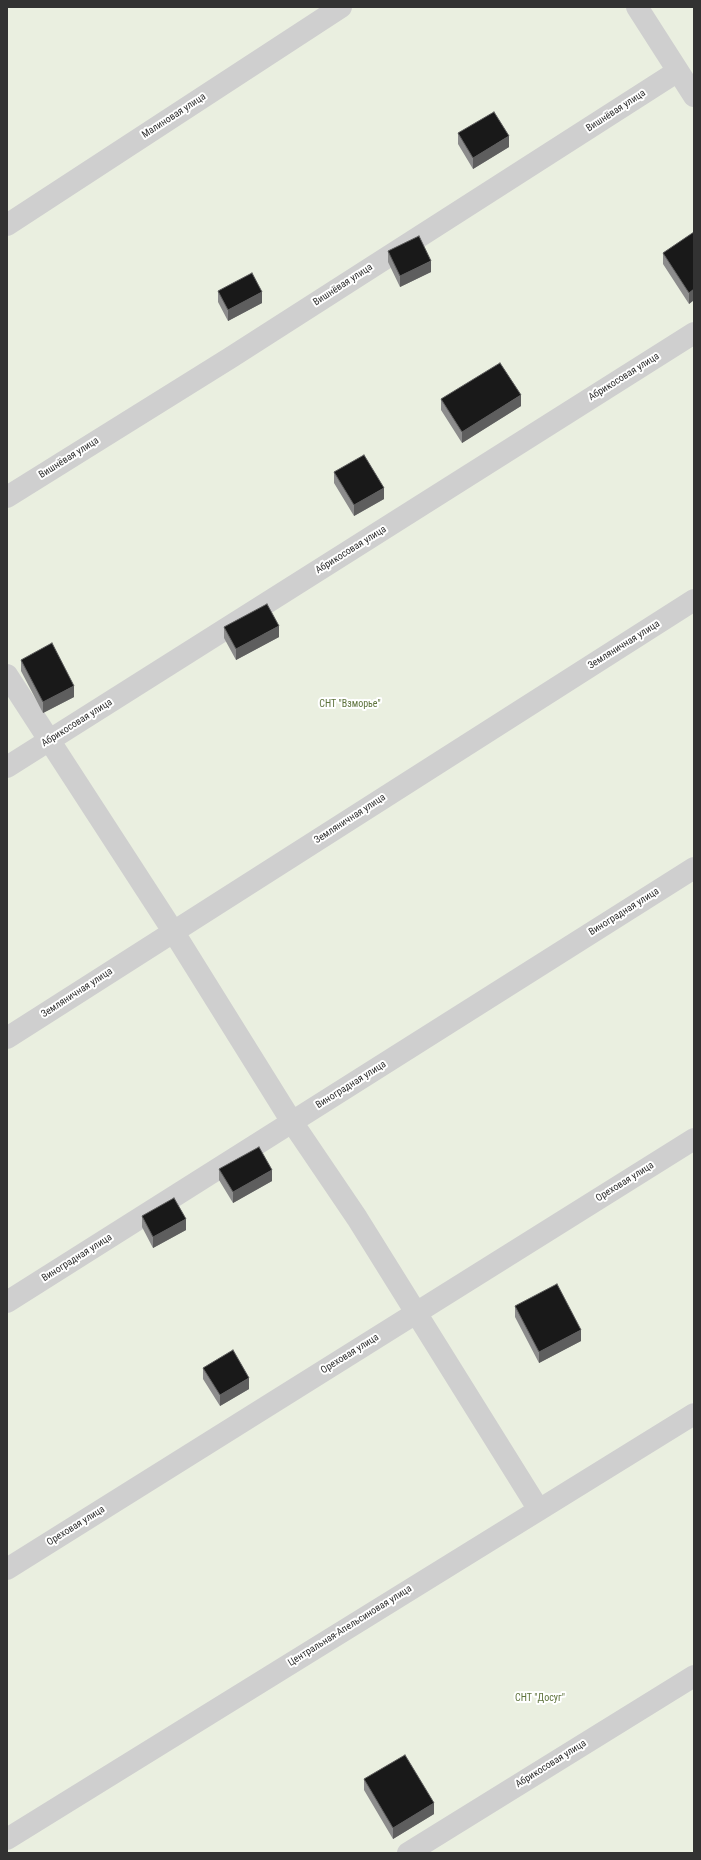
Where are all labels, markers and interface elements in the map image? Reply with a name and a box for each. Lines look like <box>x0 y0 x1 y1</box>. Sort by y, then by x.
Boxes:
street label: Вишнёвая улица <box>584 87 648 135</box>
street label: Малиновая улица <box>140 91 208 141</box>
street label: Вишнёвая улица <box>311 261 375 309</box>
street label: Абрикосовая улица <box>586 350 662 404</box>
street label: Вишнёвая улица <box>37 435 101 481</box>
street label: Абрикосовая улица <box>313 523 389 577</box>
street label: Земляничная улица <box>586 618 662 672</box>
street label: Абрикосовая улица <box>39 696 115 750</box>
park label: СНТ "Взморье" <box>319 698 381 710</box>
street label: Земляничная улица <box>312 792 388 846</box>
street label: Виноградная улица <box>587 886 661 938</box>
street label: Земляничная улица <box>39 966 115 1020</box>
street label: Виноградная улица <box>314 1059 388 1111</box>
street label: Ореховая улица <box>594 1159 656 1205</box>
street label: Виноградная улица <box>40 1232 114 1284</box>
street label: Ореховая улица <box>319 1331 381 1377</box>
street label: Ореховая улица <box>45 1503 107 1549</box>
street label: Центральная-Апельсиновая улица <box>286 1583 414 1669</box>
park label: СНТ "Досуг" <box>515 1692 565 1704</box>
street label: Абрикосовая улица <box>513 1737 589 1791</box>

